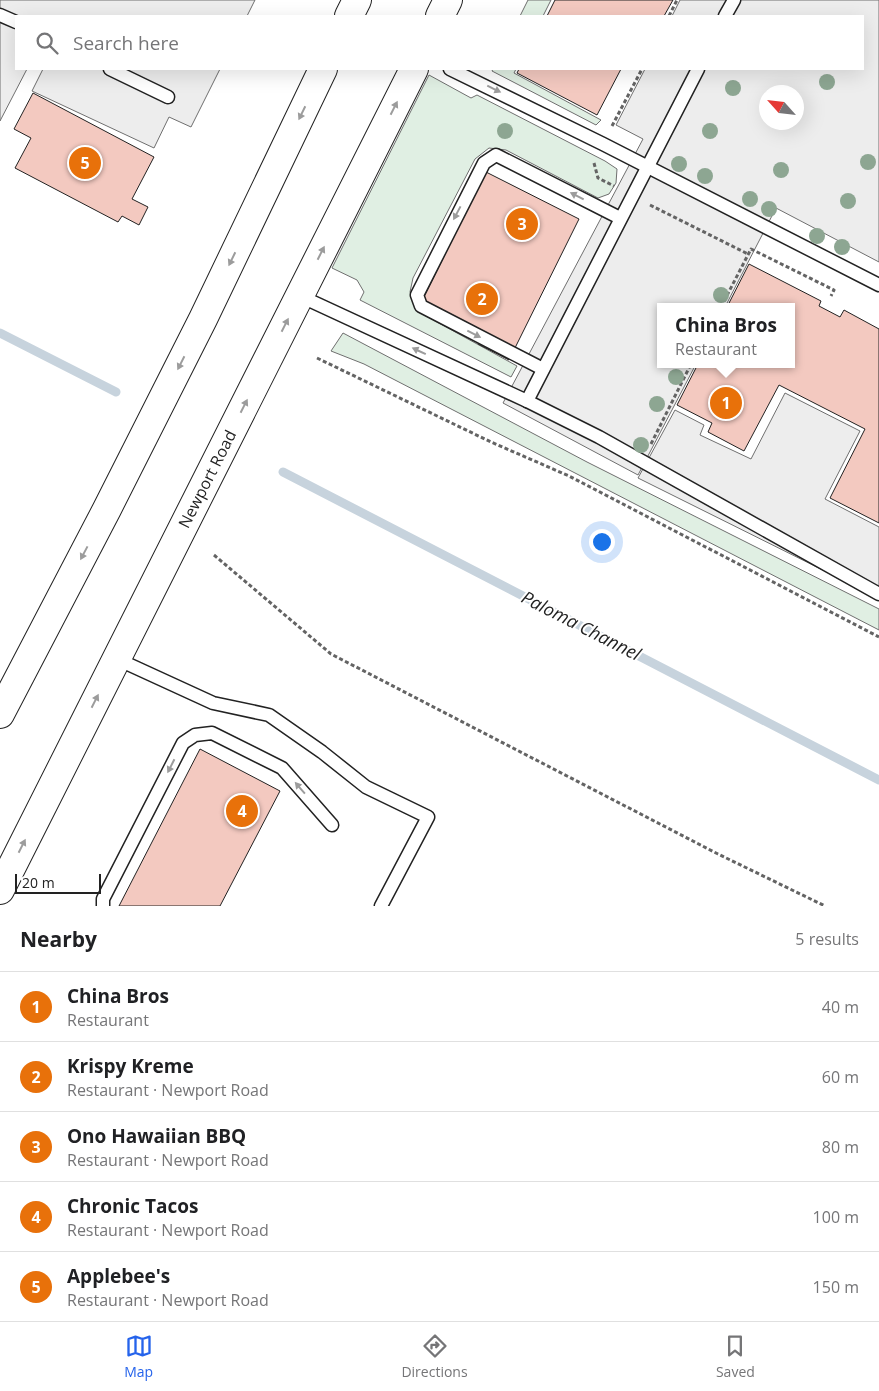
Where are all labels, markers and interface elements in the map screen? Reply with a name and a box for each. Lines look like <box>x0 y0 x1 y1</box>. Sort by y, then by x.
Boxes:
search box <box>15 15 864 70</box>
icon: search <box>33 29 61 57</box>
text: Search here <box>73 30 179 56</box>
north arrow <box>759 85 804 130</box>
one-way arrow <box>487 86 501 94</box>
one-way arrow <box>390 100 399 115</box>
one-way arrow <box>298 105 306 120</box>
pin: 5 <box>69 144 101 182</box>
one-way arrow <box>570 192 584 200</box>
pin: 3 <box>506 205 538 243</box>
one-way arrow <box>453 206 461 221</box>
one-way arrow <box>318 246 326 260</box>
one-way arrow <box>227 252 235 266</box>
pin: 2 <box>466 280 498 318</box>
popup <box>657 303 795 368</box>
text: China Bros <box>675 312 777 338</box>
one-way arrow <box>281 318 289 332</box>
one-way arrow <box>467 330 481 338</box>
text: Restaurant <box>675 338 757 360</box>
one-way arrow <box>412 347 426 355</box>
one-way arrow <box>177 356 185 370</box>
pin: 1 <box>710 384 742 422</box>
one-way arrow <box>240 399 248 413</box>
street label: Newport Road <box>173 426 241 532</box>
your location <box>589 529 615 555</box>
one-way arrow <box>80 545 88 560</box>
water label: Paloma Channel <box>518 585 646 666</box>
one-way arrow <box>91 694 100 709</box>
one-way arrow <box>167 759 175 773</box>
one-way arrow <box>294 782 305 795</box>
pin: 4 <box>226 792 258 830</box>
one-way arrow <box>18 839 26 854</box>
scale bar <box>15 871 101 894</box>
text: 20 m <box>22 873 55 892</box>
text: Nearby <box>20 925 97 953</box>
text: 5 results <box>795 928 859 950</box>
text: China Bros <box>67 983 169 1009</box>
text: 1 <box>31 996 41 1018</box>
text: 40 m <box>822 996 859 1018</box>
text: Restaurant <box>67 1009 149 1031</box>
text: Krispy Kreme <box>67 1053 194 1079</box>
text: 2 <box>31 1066 41 1088</box>
text: 60 m <box>822 1066 859 1088</box>
text: Restaurant · Newport Road <box>67 1079 269 1101</box>
text: Ono Hawaiian BBQ <box>67 1123 246 1149</box>
text: 3 <box>31 1136 41 1158</box>
text: 80 m <box>822 1136 859 1158</box>
text: Restaurant · Newport Road <box>67 1149 269 1171</box>
text: Chronic Tacos <box>67 1193 198 1219</box>
text: 4 <box>31 1206 41 1228</box>
text: 100 m <box>813 1206 859 1228</box>
text: Restaurant · Newport Road <box>67 1219 269 1241</box>
text: Applebee's <box>67 1263 170 1289</box>
text: 5 <box>31 1276 41 1298</box>
text: 150 m <box>813 1276 859 1298</box>
text: Restaurant · Newport Road <box>67 1289 269 1311</box>
tab: Map <box>124 1332 153 1381</box>
tab: Directions <box>401 1332 468 1381</box>
tab: Saved <box>716 1332 755 1381</box>

